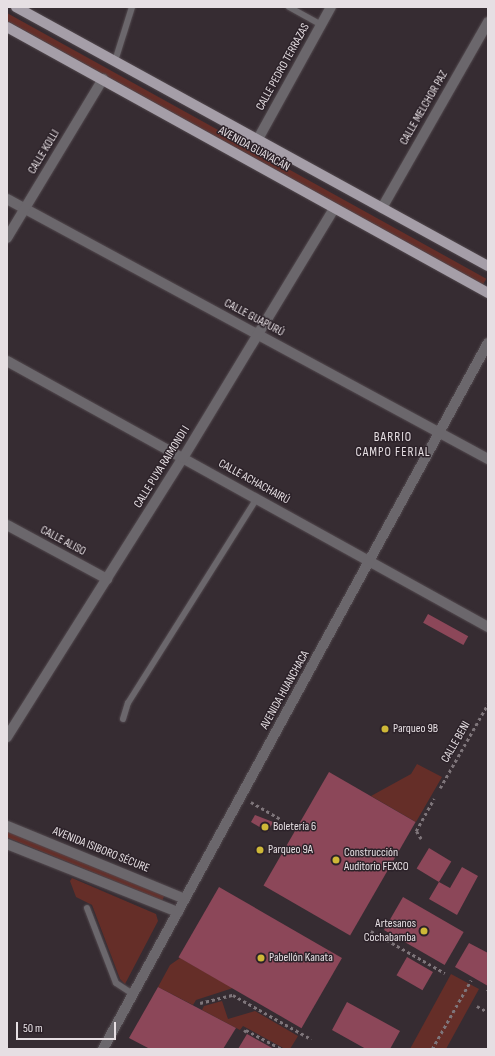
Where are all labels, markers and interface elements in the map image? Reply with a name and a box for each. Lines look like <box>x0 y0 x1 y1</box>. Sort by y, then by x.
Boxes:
street label: CALLE PEDRO TERRAZAS <box>253 21 313 113</box>
street label: CALLE MELCHOR PAZ <box>397 68 451 148</box>
street label: AVENIDA GUAYACÁN <box>216 123 292 175</box>
street label: CALLE KOLLI <box>25 127 63 177</box>
street label: CALLE GUAPURÚ <box>221 296 287 340</box>
street label: CALLE PUYA RAIMONDI I <box>131 423 193 511</box>
district label: BARRIO CAMPO FERIAL <box>355 430 431 461</box>
street label: CALLE ACHACHAIRÚ <box>216 456 292 508</box>
street label: CALLE ALISO <box>38 523 88 559</box>
street label: AVENIDA HUANCHACA <box>257 648 313 732</box>
street label: CALLE BENI <box>438 719 474 765</box>
place label: Parqueo 9B <box>393 722 438 736</box>
marker: Parqueo 9B <box>380 724 390 734</box>
place label: Boletería 6 <box>273 820 316 834</box>
marker: Boletería 6 <box>260 822 270 832</box>
street label: AVENIDA ISIBORO SÉCURE <box>50 824 152 876</box>
place label: Parqueo 9A <box>268 843 313 857</box>
marker: Parqueo 9A <box>255 845 265 855</box>
place label: Construcción Auditorio FEXCO <box>344 846 409 874</box>
marker: Construcción Auditorio FEXCO <box>331 855 341 865</box>
place label: Artesanos Cochabamba <box>364 917 416 945</box>
marker: Artesanos Cochabamba <box>419 926 429 936</box>
place label: Pabellón Kanata <box>269 951 333 965</box>
marker: Pabellón Kanata <box>256 953 266 963</box>
scale bar <box>18 1014 118 1040</box>
text: 50 m <box>23 1021 43 1036</box>

